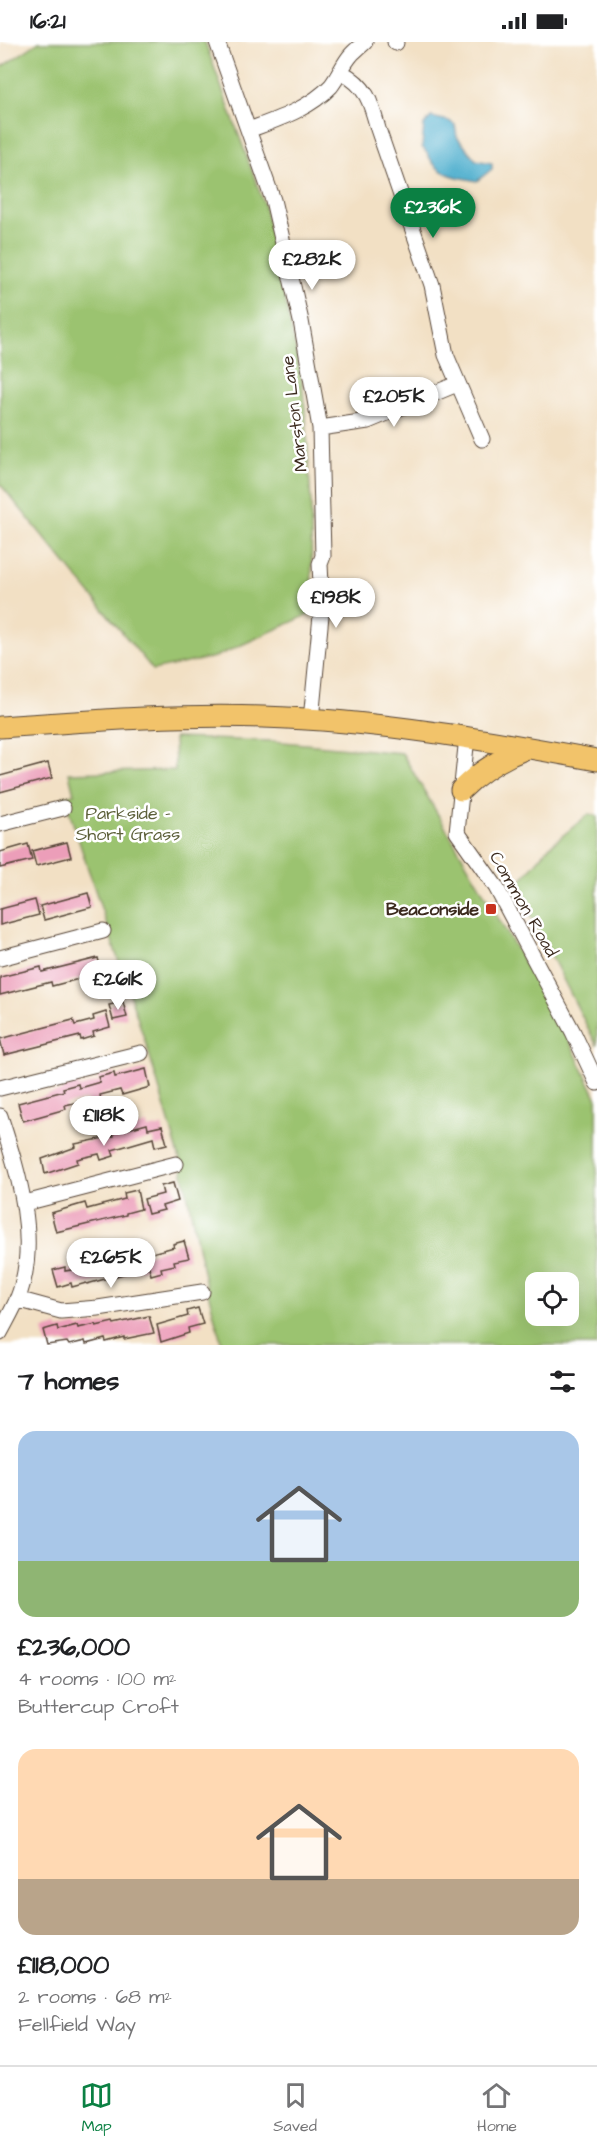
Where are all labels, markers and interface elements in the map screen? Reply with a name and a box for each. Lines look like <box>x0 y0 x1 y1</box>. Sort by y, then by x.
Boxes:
text: 16:21 <box>30 6 66 37</box>
pin: £236K <box>391 188 475 239</box>
text: £236K <box>404 193 462 221</box>
pin: £282K <box>270 240 354 291</box>
text: £282K <box>283 245 341 273</box>
street label: Marston Lane <box>275 354 314 474</box>
pin: £205K <box>352 377 436 428</box>
text: £205K <box>363 382 425 410</box>
pin: £198K <box>294 578 378 629</box>
text: £198K <box>311 583 361 611</box>
park label: Parkside - Short Grass <box>76 801 180 847</box>
street label: Common Road <box>483 847 564 962</box>
place label: Beaconside <box>386 897 479 922</box>
marker: Beaconside <box>484 902 498 916</box>
pin: £261K <box>76 960 160 1011</box>
text: £261K <box>93 965 143 993</box>
pin: £118K <box>62 1096 146 1147</box>
text: £118K <box>84 1101 124 1129</box>
pin: £265K <box>69 1238 153 1289</box>
text: £265K <box>80 1243 142 1271</box>
map controls <box>525 1272 579 1326</box>
button: locate <box>525 1272 579 1326</box>
text: 7 homes <box>18 1363 119 1399</box>
icon: filters <box>546 1365 579 1398</box>
icon: home <box>245 1470 353 1578</box>
text: £236,000 <box>18 1629 130 1665</box>
text: 4 rooms · 100 m² <box>18 1665 176 1693</box>
text: Buttercup Croft <box>18 1693 179 1721</box>
icon: home <box>245 1788 353 1896</box>
text: £118,000 <box>18 1947 109 1983</box>
text: 2 rooms · 68 m² <box>18 1983 172 2011</box>
text: Fellfield Way <box>18 2011 136 2039</box>
tab: Map <box>80 2079 113 2137</box>
tab: Saved <box>273 2079 317 2137</box>
tab: Home <box>477 2079 517 2137</box>

